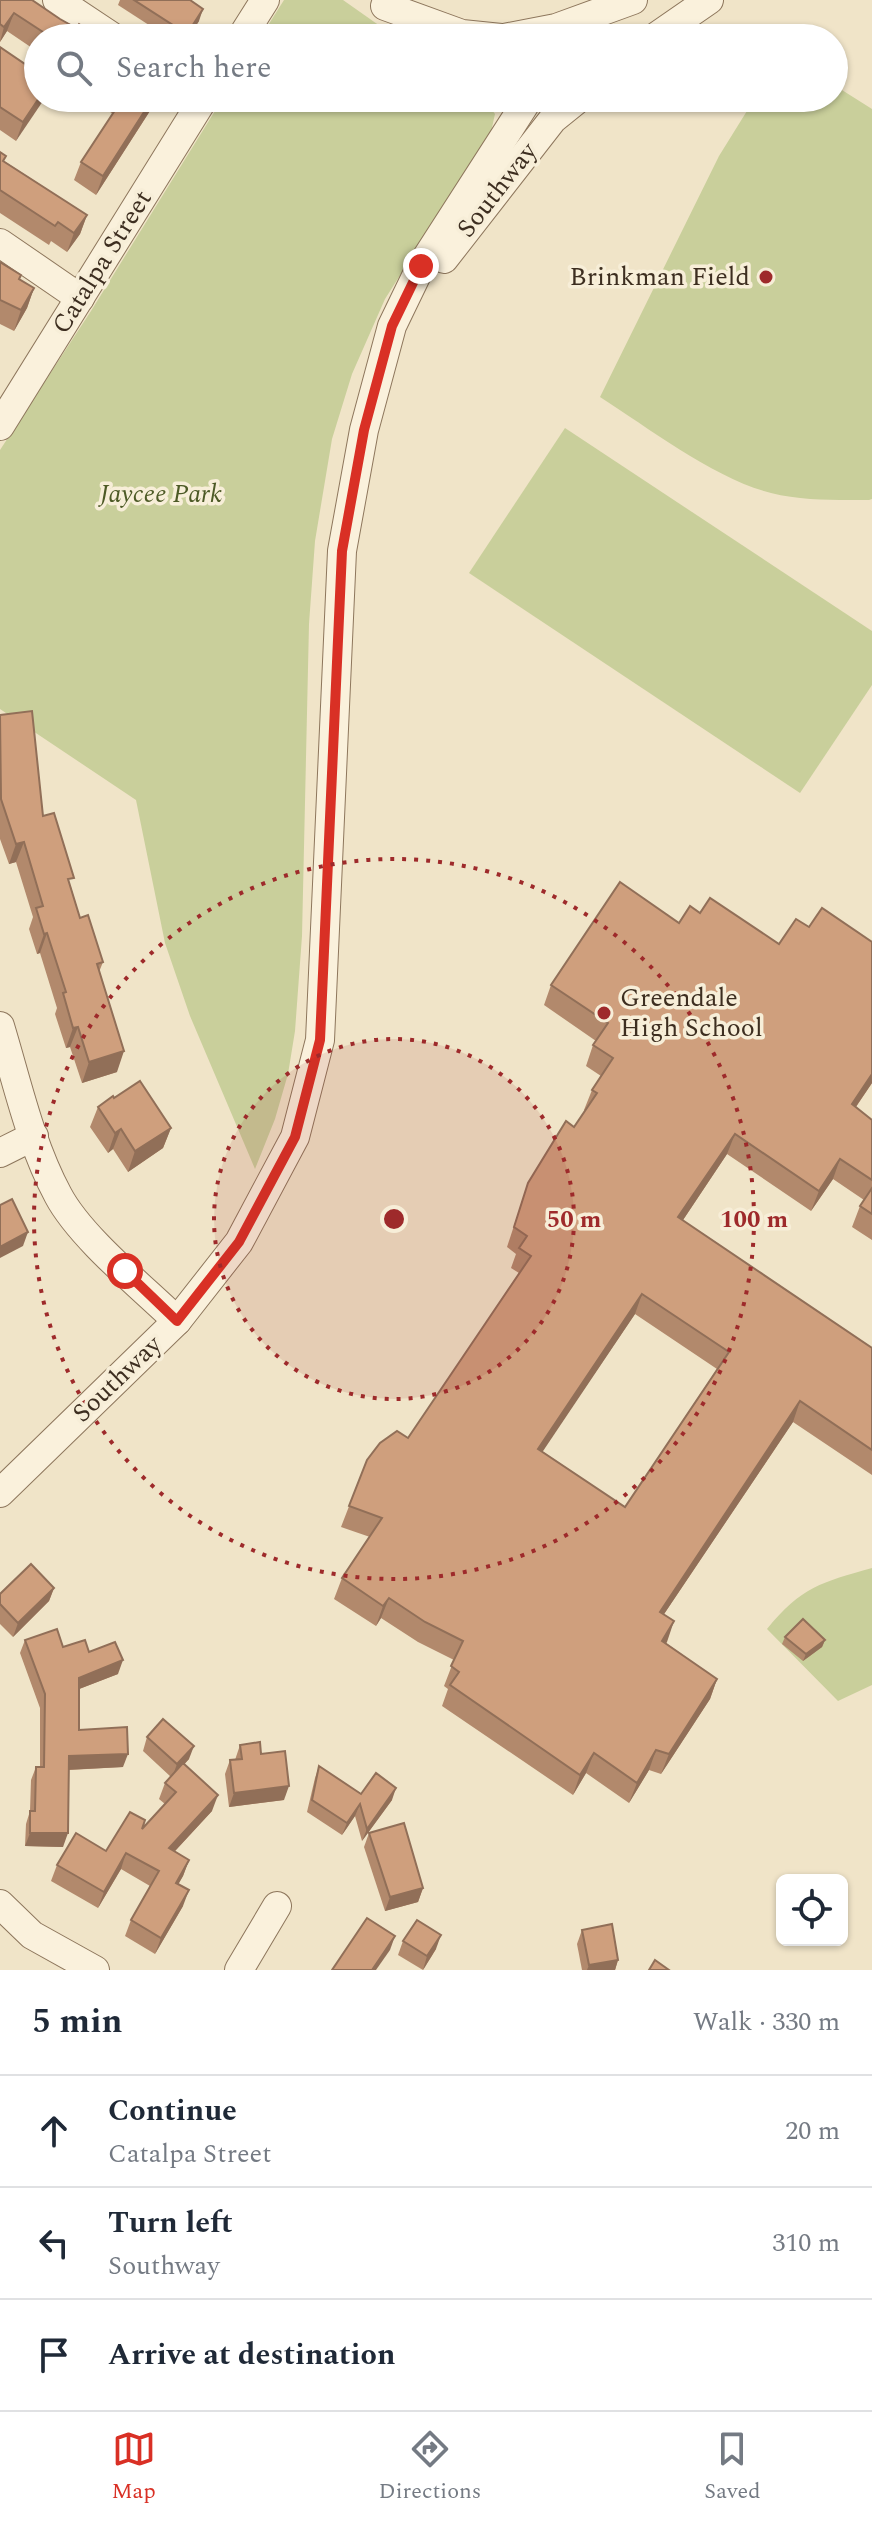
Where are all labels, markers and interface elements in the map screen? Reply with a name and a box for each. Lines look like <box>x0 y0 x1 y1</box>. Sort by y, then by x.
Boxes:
search box <box>24 24 848 112</box>
text: Search here <box>116 45 272 91</box>
icon: search <box>52 46 96 90</box>
street label: Southway <box>447 132 548 246</box>
street label: Catalpa Street <box>42 182 162 342</box>
route end <box>403 248 439 284</box>
place label: Brinkman Field <box>570 257 750 297</box>
marker: Brinkman Field <box>757 268 775 286</box>
park label: Jaycee Park <box>98 474 222 514</box>
place label: Greendale High School <box>620 978 763 1048</box>
marker: Greendale High School <box>595 1004 613 1022</box>
text: 50 m <box>547 1202 602 1238</box>
text: 100 m <box>720 1202 788 1238</box>
centre of rings <box>380 1205 408 1233</box>
route start <box>107 1253 143 1289</box>
street label: Southway <box>63 1325 172 1432</box>
map controls <box>776 1874 848 1946</box>
button: locate <box>776 1874 848 1946</box>
text: 5 min <box>32 1996 122 2048</box>
text: Walk · 330 m <box>693 2002 840 2042</box>
text: Continue <box>108 2088 237 2134</box>
icon: ahead <box>32 2109 76 2153</box>
text: 20 m <box>785 2111 840 2151</box>
text: Catalpa Street <box>108 2134 271 2174</box>
text: Turn left <box>108 2200 233 2246</box>
icon: left <box>32 2221 76 2265</box>
text: 310 m <box>772 2223 840 2263</box>
text: Southway <box>108 2246 220 2286</box>
text: Arrive at destination <box>108 2332 395 2378</box>
icon: arrive <box>32 2333 76 2377</box>
tab: Map <box>111 2427 156 2508</box>
tab: Directions <box>379 2427 481 2508</box>
tab: Saved <box>704 2427 761 2508</box>

